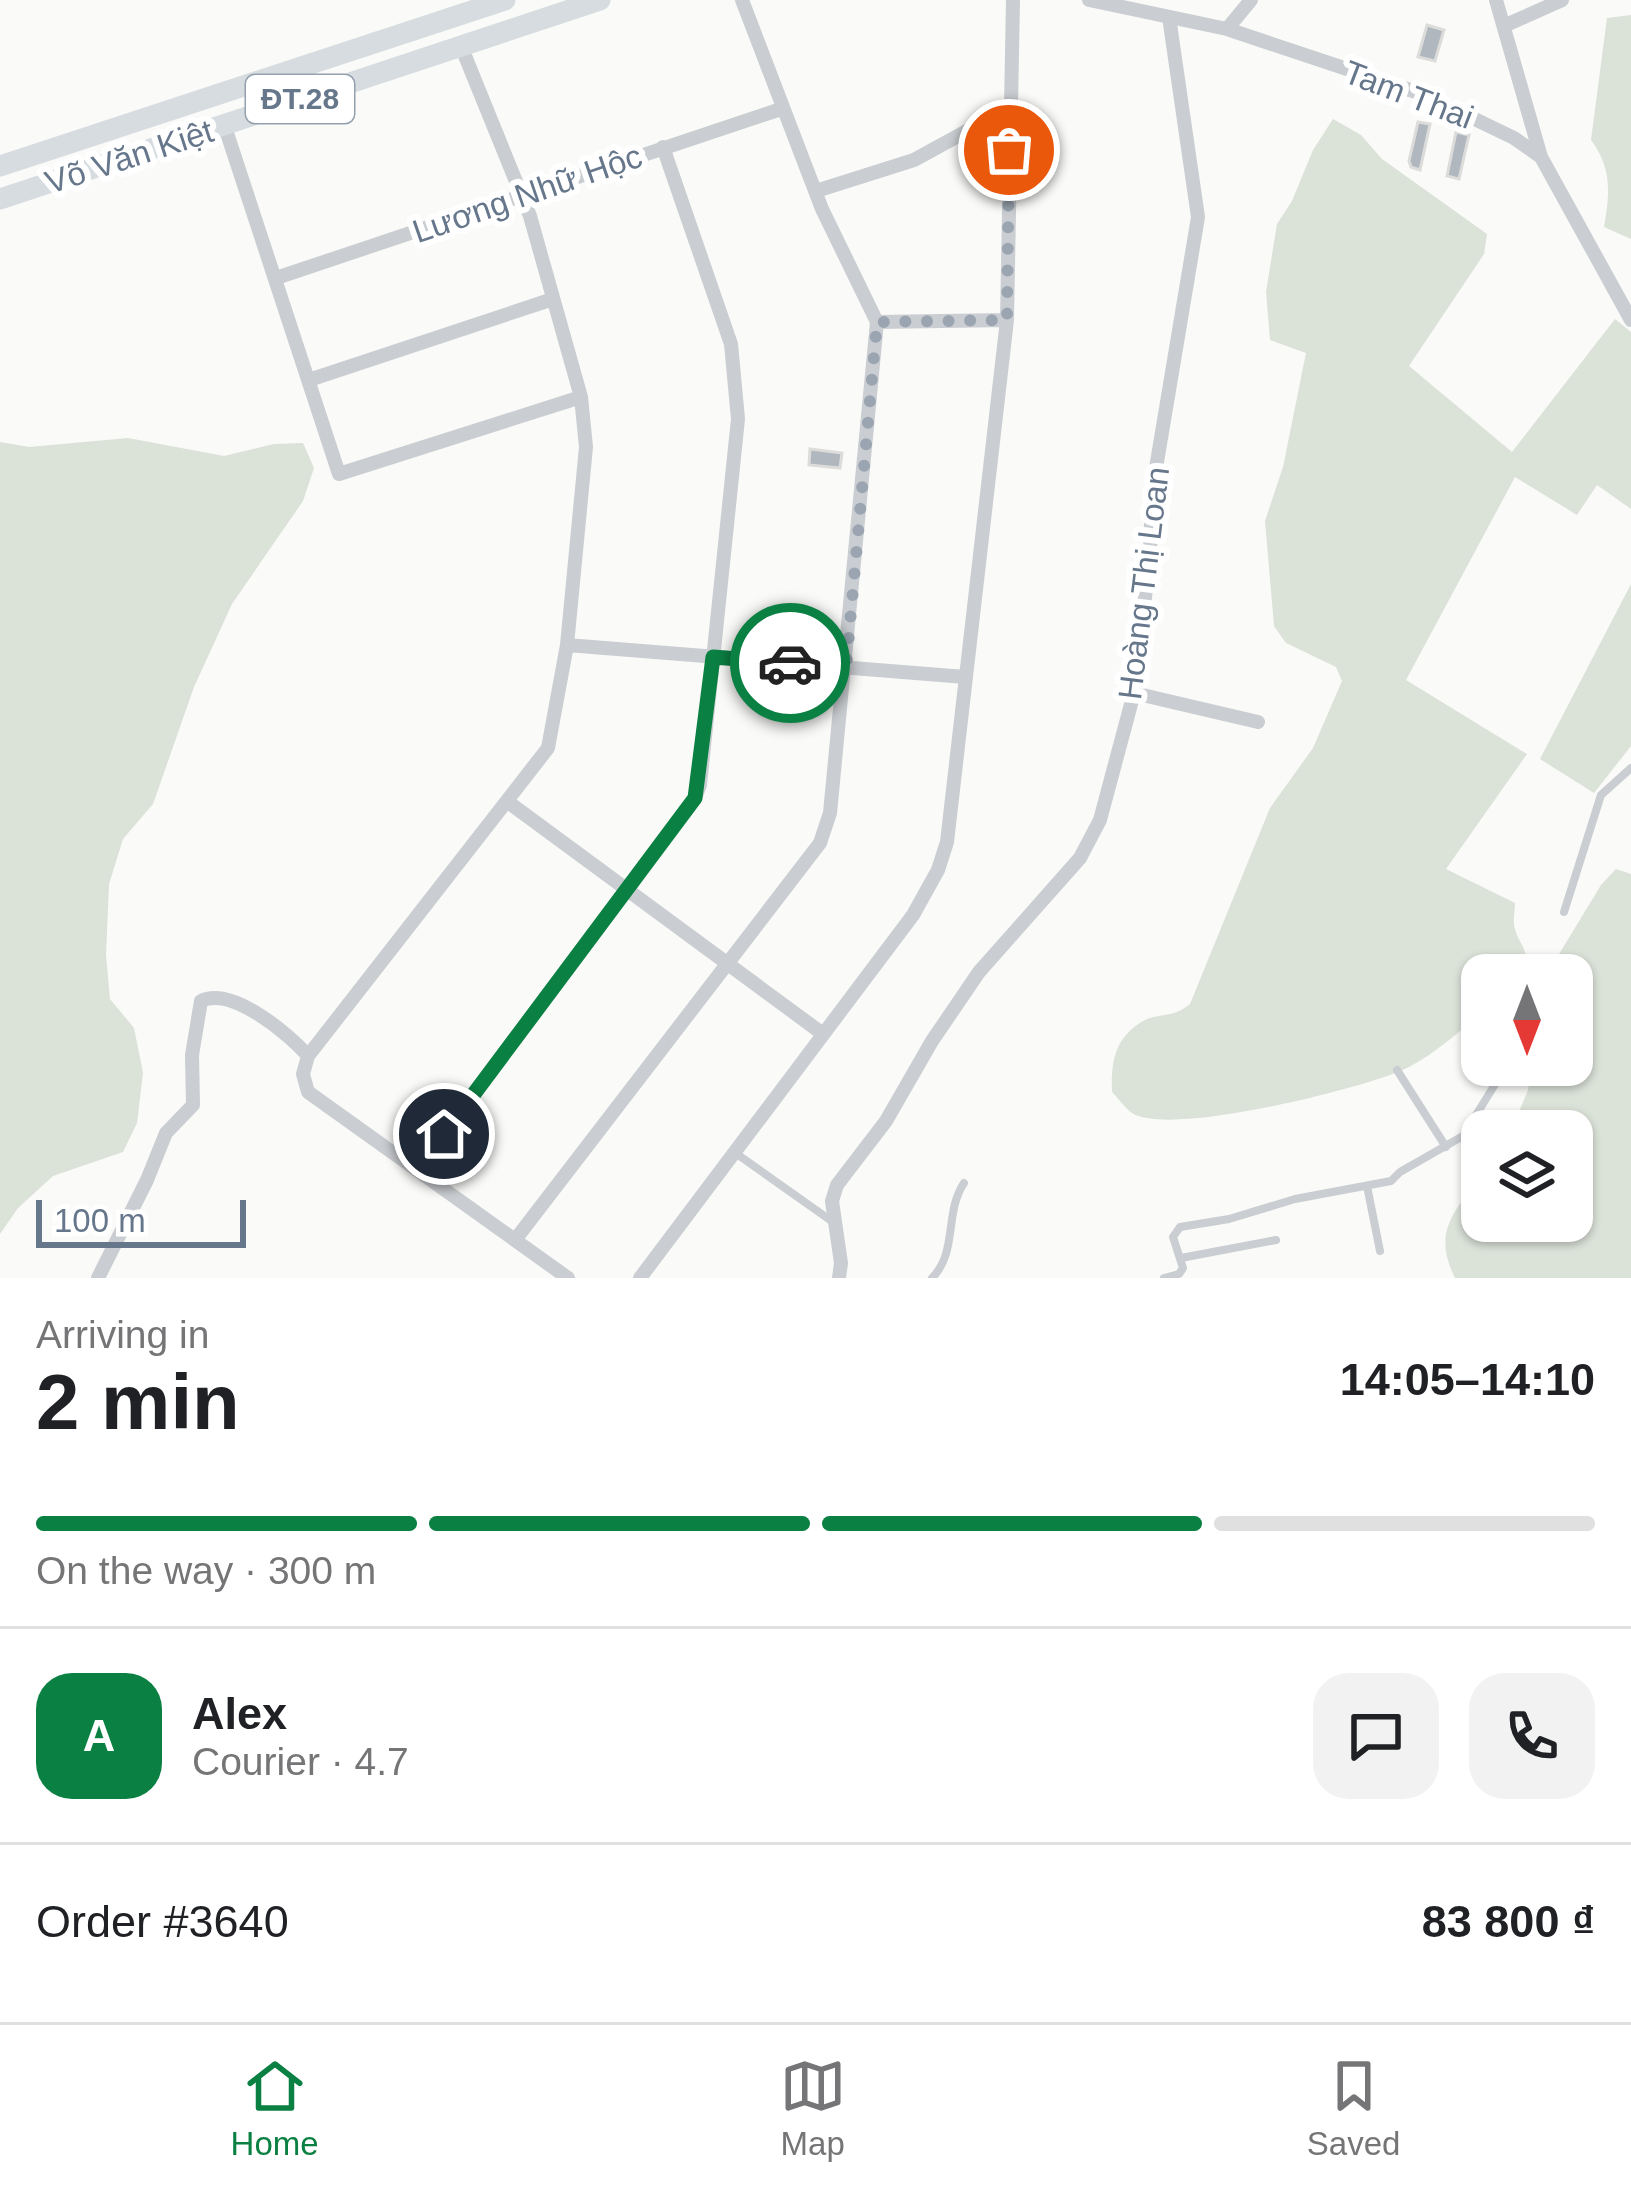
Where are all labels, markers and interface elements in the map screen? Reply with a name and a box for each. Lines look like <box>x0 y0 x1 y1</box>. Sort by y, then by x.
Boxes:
street label: Tam Thai <box>1339 53 1479 136</box>
road number: ĐT.28 <box>246 75 354 123</box>
pin <box>958 99 1060 201</box>
street label: Võ Văn Kiệt <box>41 112 218 201</box>
icon: bag <box>976 117 1042 183</box>
street label: Lương Nhữ Hộc <box>408 137 647 250</box>
street label: Hoàng Thị Loan <box>1111 465 1176 702</box>
courier <box>730 603 850 723</box>
icon: car <box>757 630 823 696</box>
north arrow <box>1461 954 1593 1086</box>
map controls <box>1461 954 1593 1242</box>
pin <box>393 1083 495 1185</box>
icon: home <box>411 1101 477 1167</box>
button: layers <box>1461 1110 1593 1242</box>
scale bar <box>36 1194 246 1247</box>
text: 100 m <box>54 1202 146 1239</box>
text: Arriving in <box>36 1313 209 1356</box>
text: 14:05–14:10 <box>1340 1354 1595 1405</box>
text: 2 min <box>36 1358 240 1446</box>
text: On the way · 300 m <box>36 1549 376 1592</box>
button: chat <box>1313 1673 1439 1799</box>
button: phone <box>1469 1673 1595 1799</box>
text: Alex <box>192 1688 287 1739</box>
text: A <box>83 1710 115 1761</box>
text: Courier · 4.7 <box>192 1740 409 1783</box>
text: Order #3640 <box>36 1896 289 1947</box>
text: 83 800 ₫ <box>1422 1896 1595 1947</box>
tab: Home <box>231 2053 319 2163</box>
tab: Map <box>780 2053 846 2163</box>
tab: Saved <box>1307 2053 1400 2163</box>

